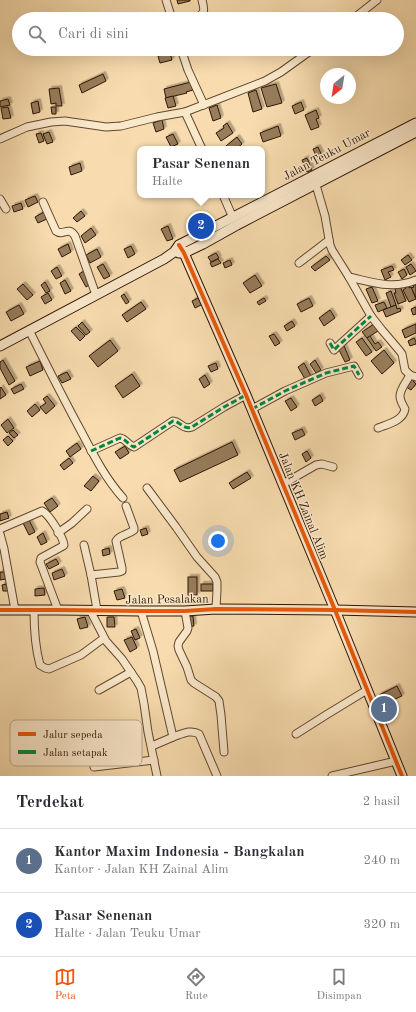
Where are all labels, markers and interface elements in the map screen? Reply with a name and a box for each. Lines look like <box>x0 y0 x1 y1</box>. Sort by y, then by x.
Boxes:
search box <box>12 12 404 56</box>
icon: search <box>26 23 48 45</box>
text: Cari di sini <box>58 27 129 42</box>
north arrow <box>320 68 356 104</box>
street label: Jalan Teuku Umar <box>281 127 373 183</box>
popup <box>137 146 265 198</box>
text: Pasar Senenan <box>152 157 250 172</box>
text: Halte <box>152 175 183 188</box>
pin: 2 <box>188 211 214 241</box>
street label: Jalan KH Zainal Alim <box>276 451 330 562</box>
your location <box>208 531 228 551</box>
street label: Jalan Pesalakan <box>125 593 209 607</box>
pin: 1 <box>371 694 397 724</box>
legend <box>10 720 142 766</box>
text: Jalur sepeda <box>43 730 103 741</box>
text: Jalan setapak <box>43 748 108 759</box>
text: Terdekat <box>16 794 84 811</box>
text: 2 hasil <box>363 795 400 808</box>
text: Kantor Maxim Indonesia - Bangkalan <box>54 845 305 860</box>
text: 1 <box>25 854 33 867</box>
text: 240 m <box>363 854 400 867</box>
text: Kantor · Jalan KH Zainal Alim <box>54 863 229 876</box>
text: Pasar Senenan <box>54 909 152 924</box>
text: 2 <box>25 918 33 931</box>
text: 320 m <box>363 918 400 931</box>
text: Halte · Jalan Teuku Umar <box>54 927 201 940</box>
tab: Peta <box>54 966 76 1004</box>
tab: Rute <box>185 966 208 1004</box>
tab: Disimpan <box>317 966 362 1004</box>

